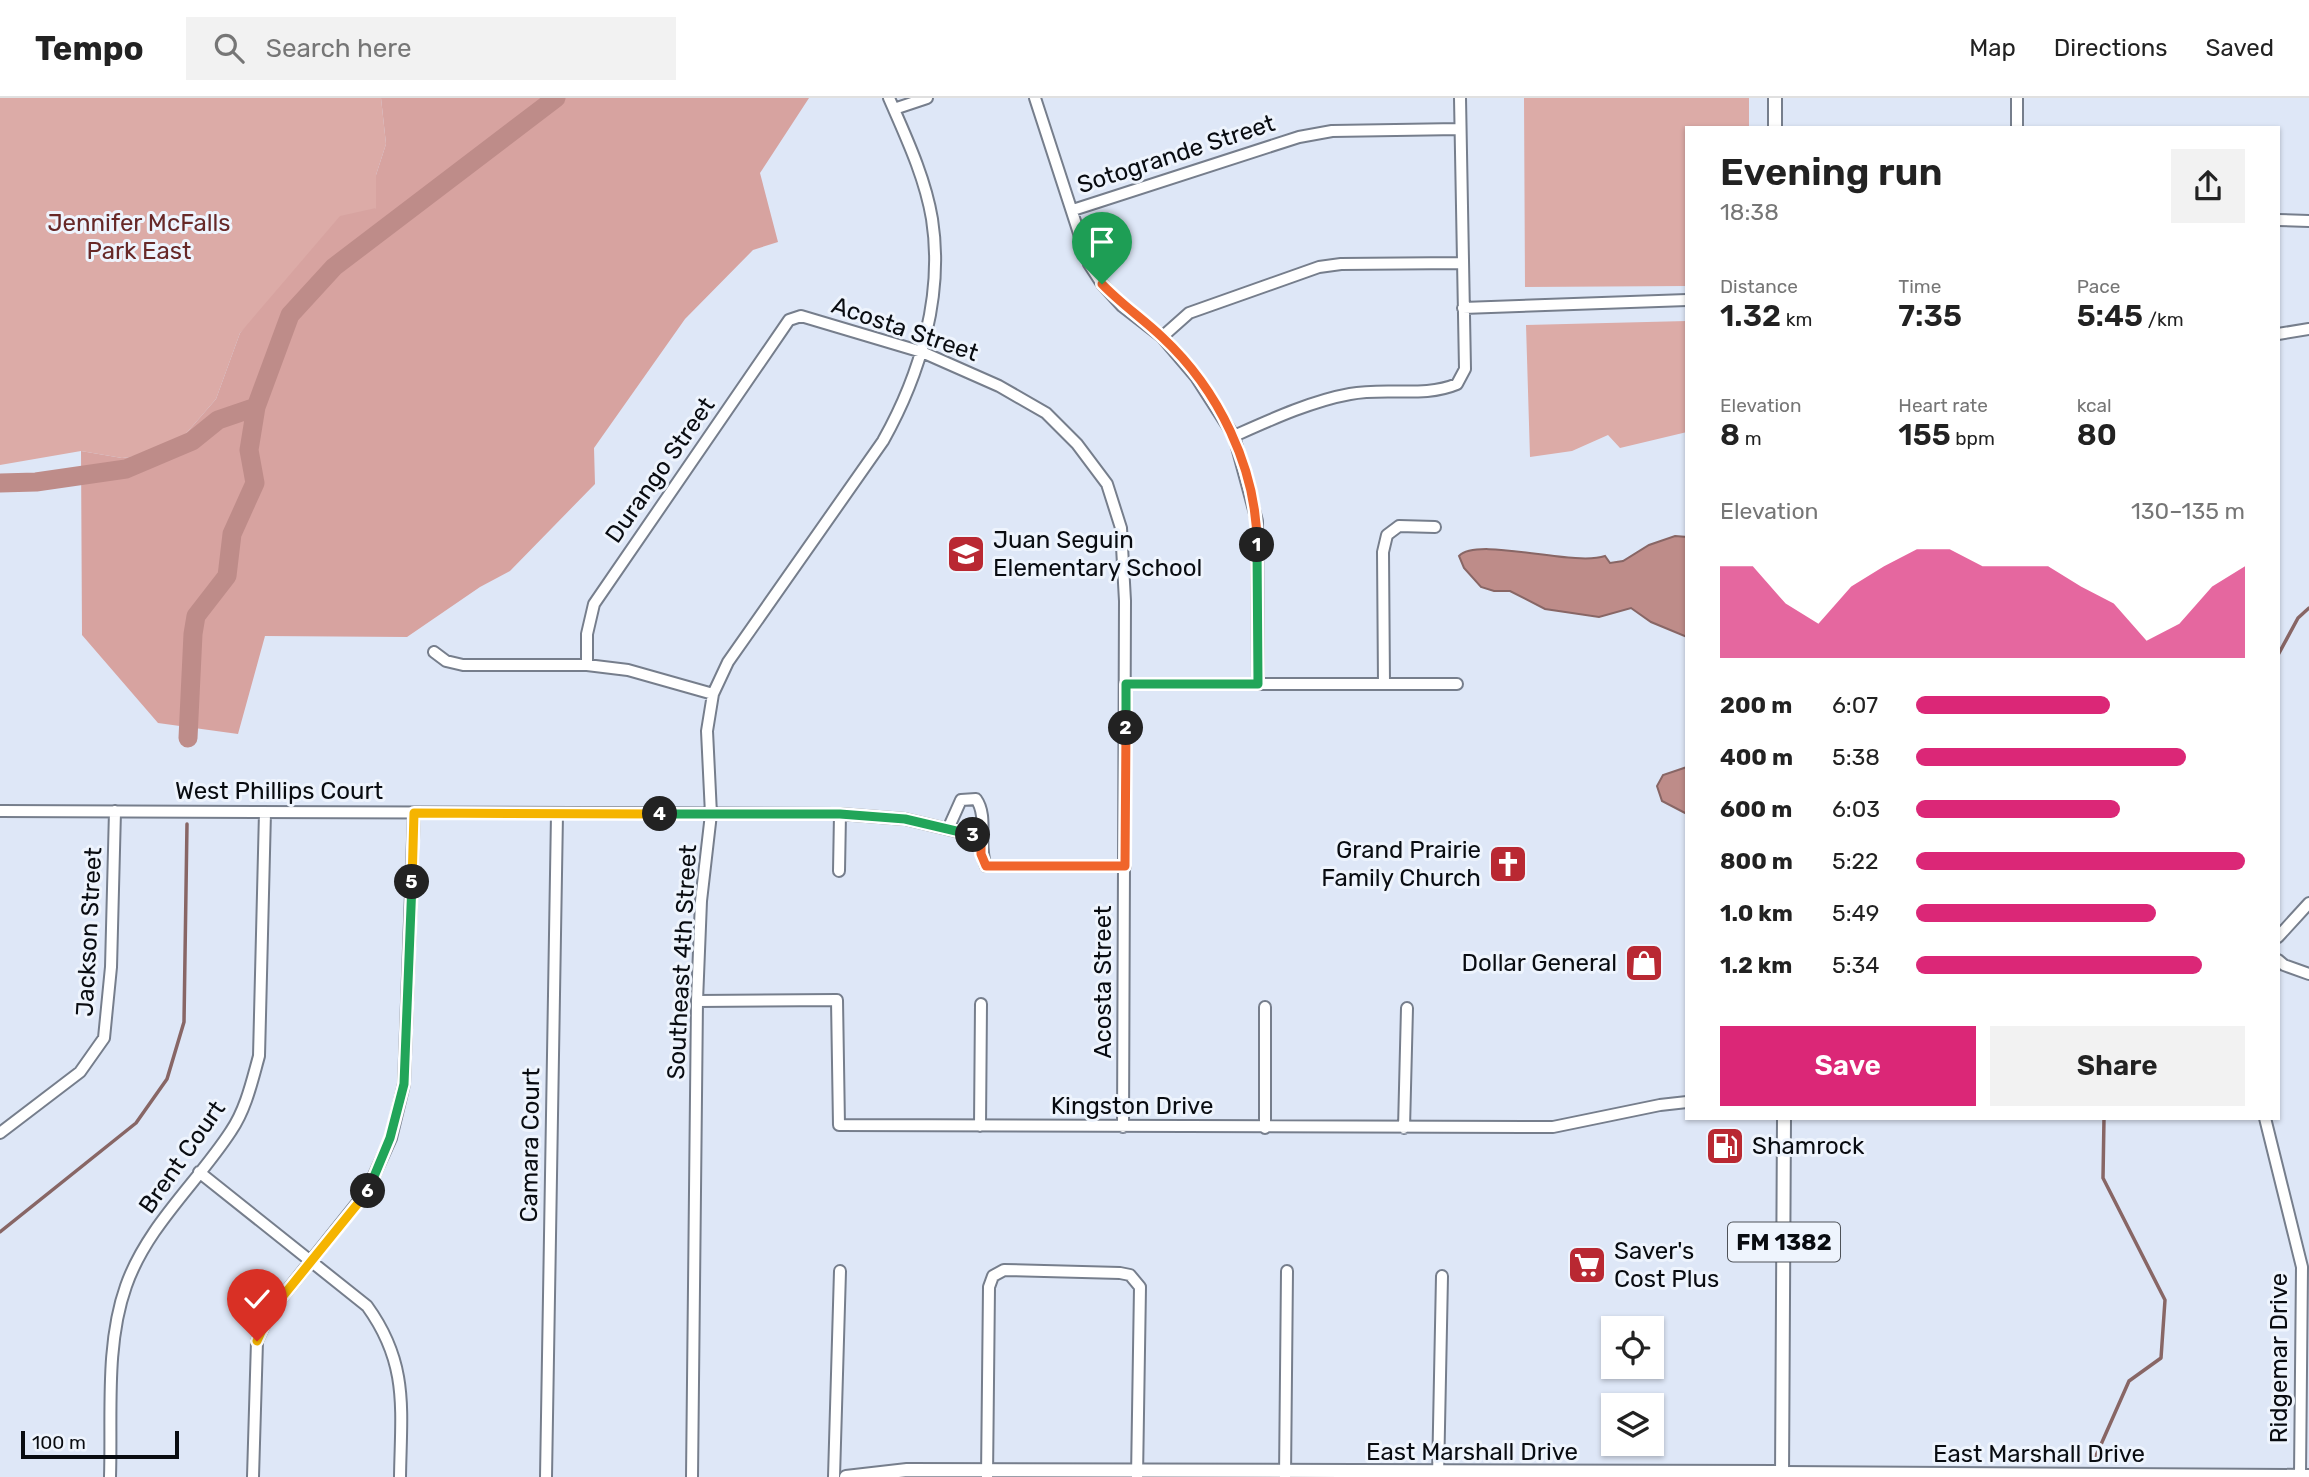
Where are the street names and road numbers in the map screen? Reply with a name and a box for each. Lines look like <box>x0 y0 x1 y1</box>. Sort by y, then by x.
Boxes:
street label: Sotogrande Street <box>1074 109 1278 199</box>
street label: Acosta Street <box>828 291 982 367</box>
street label: Durango Street <box>599 392 721 548</box>
street label: West Phillips Court <box>175 777 383 805</box>
street label: Southeast 4th Street <box>662 844 702 1080</box>
street label: Jackson Street <box>71 847 107 1017</box>
street label: Acosta Street <box>1089 905 1117 1059</box>
street label: Camara Court <box>515 1067 545 1223</box>
street label: Kingston Drive <box>1051 1092 1213 1120</box>
street label: Brent Court <box>133 1095 231 1219</box>
road number: FM 1382 <box>1728 1222 1840 1261</box>
street label: Ridgemar Drive <box>2265 1273 2293 1443</box>
street label: East Marshall Drive <box>1366 1438 1578 1466</box>
street label: East Marshall Drive <box>1933 1440 2145 1468</box>

